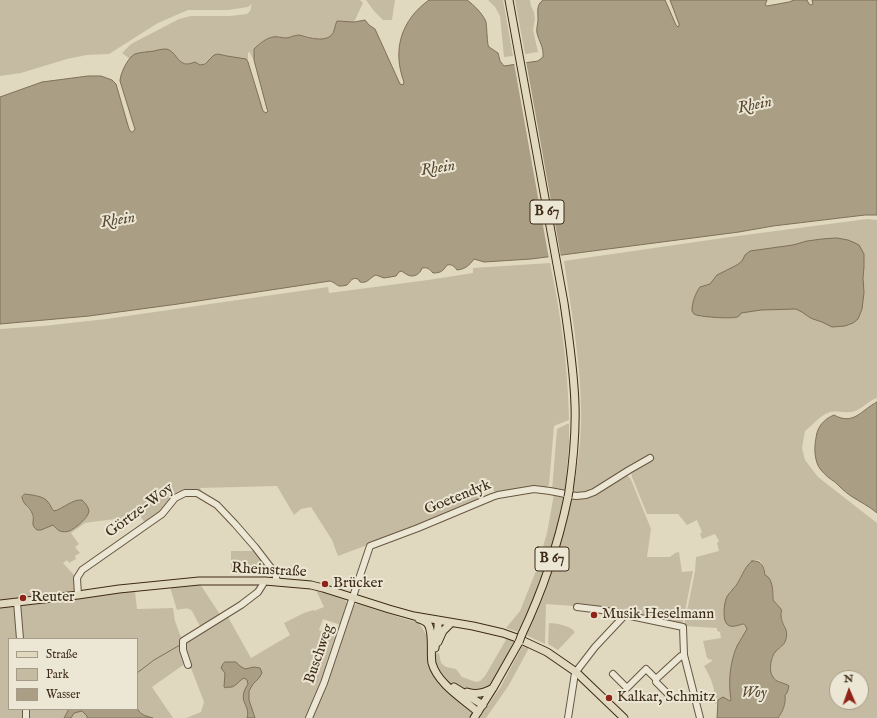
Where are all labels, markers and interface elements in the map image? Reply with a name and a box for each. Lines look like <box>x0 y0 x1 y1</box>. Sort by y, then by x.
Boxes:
water label: Rhein <box>736 93 774 119</box>
water label: Rhein <box>419 157 457 181</box>
road number: B 67 <box>530 200 564 224</box>
water label: Rhein <box>99 209 137 233</box>
street label: Goetendyk <box>422 477 494 519</box>
street label: Görtze-Woy <box>103 480 177 542</box>
road number: B 67 <box>535 547 569 571</box>
street label: Rheinstraße <box>231 560 307 582</box>
place label: Brücker <box>333 575 383 593</box>
marker: Brücker <box>320 579 330 589</box>
place label: Reuter <box>31 589 75 607</box>
marker: Reuter <box>18 593 28 603</box>
place label: Musik Heselmann <box>602 606 714 624</box>
marker: Musik Heselmann <box>589 610 599 620</box>
street label: Buschweg <box>301 622 339 686</box>
legend <box>8 638 138 710</box>
text: Straße <box>46 647 78 662</box>
text: Park <box>46 667 69 682</box>
north arrow <box>829 670 869 710</box>
text: N <box>844 672 854 686</box>
water label: Woy <box>741 684 767 704</box>
text: Wasser <box>46 687 80 702</box>
place label: Kalkar, Schmitz <box>617 689 715 707</box>
marker: Kalkar, Schmitz <box>604 693 614 703</box>

